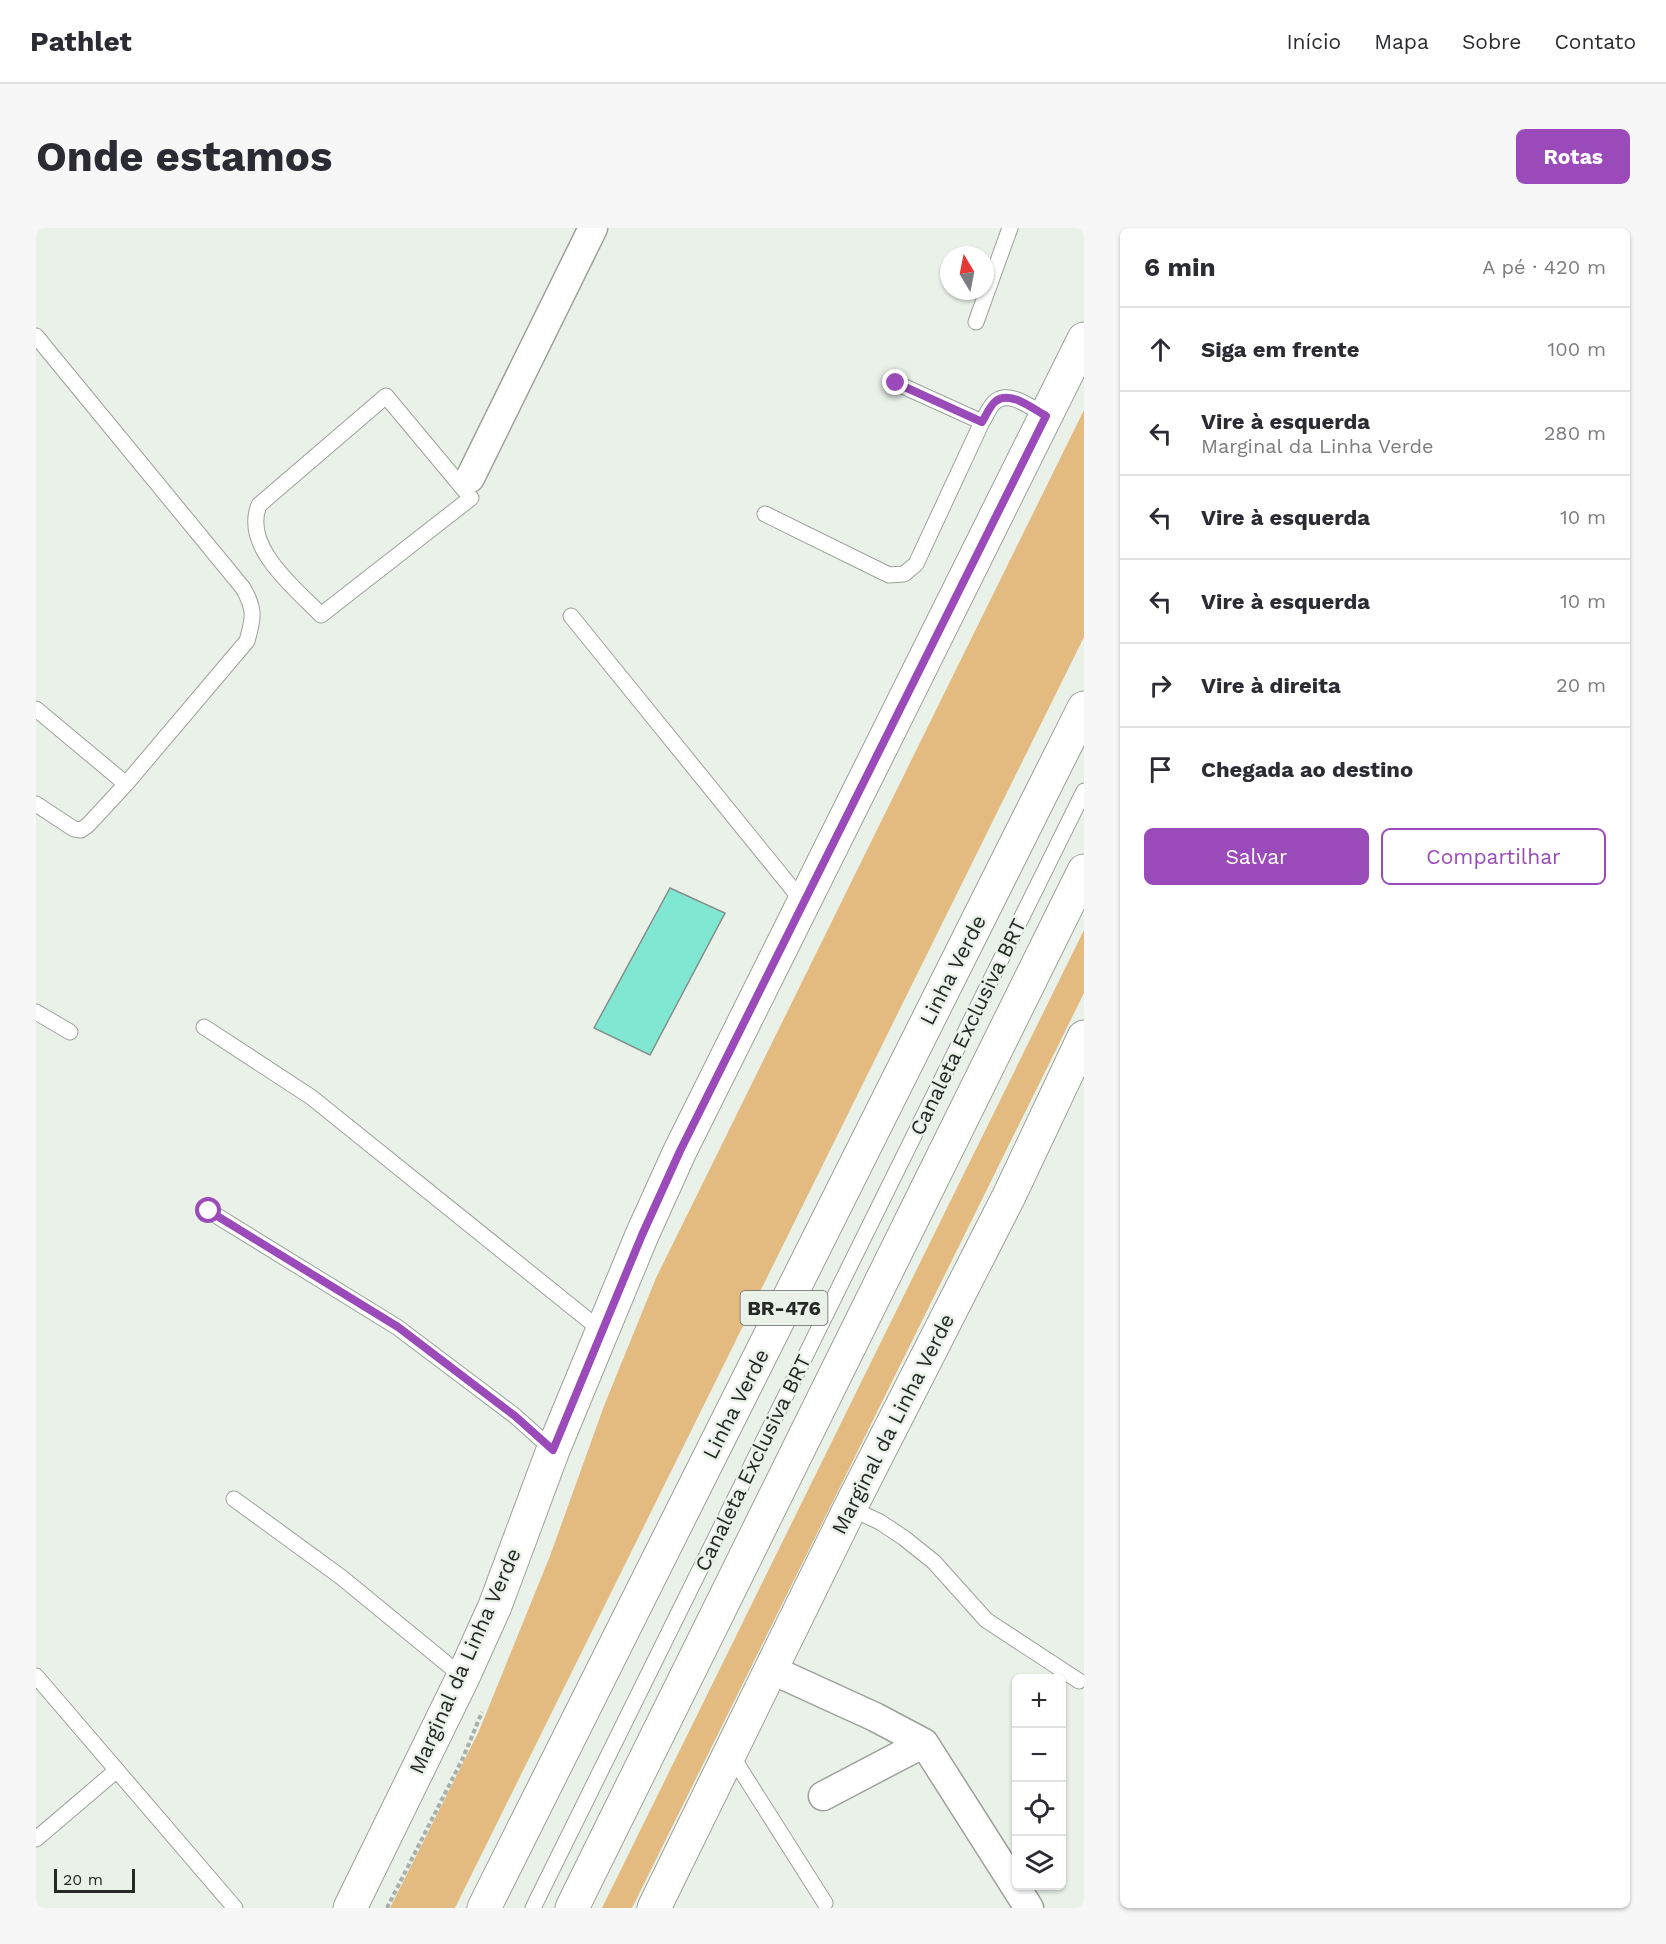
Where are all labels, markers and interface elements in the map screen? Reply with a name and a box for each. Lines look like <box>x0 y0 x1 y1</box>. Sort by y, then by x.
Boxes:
text: Pathlet <box>30 25 132 58</box>
text: Início <box>1286 29 1341 54</box>
text: Mapa <box>1374 29 1429 54</box>
text: Sobre <box>1462 29 1521 54</box>
text: Contato <box>1554 29 1636 54</box>
button: Rotas <box>1516 129 1630 184</box>
text: Onde estamos <box>36 132 332 181</box>
north arrow <box>940 246 994 300</box>
text: 6 min <box>1144 252 1216 282</box>
text: A pé · 420 m <box>1482 255 1606 279</box>
icon: ahead <box>1144 333 1177 366</box>
text: Siga em frente <box>1201 337 1359 362</box>
text: 100 m <box>1547 337 1606 361</box>
route end <box>882 369 908 395</box>
text: Vire à esquerda <box>1201 409 1370 434</box>
icon: left <box>1144 417 1177 450</box>
text: 280 m <box>1544 421 1606 445</box>
text: Marginal da Linha Verde <box>1201 434 1434 458</box>
icon: left <box>1144 501 1177 534</box>
text: Vire à esquerda <box>1201 505 1370 530</box>
text: 10 m <box>1560 505 1606 529</box>
icon: left <box>1144 585 1177 618</box>
text: Vire à esquerda <box>1201 589 1370 614</box>
text: 10 m <box>1560 589 1606 613</box>
icon: right <box>1144 669 1177 702</box>
text: Vire à direita <box>1201 673 1341 698</box>
text: 20 m <box>1556 673 1606 697</box>
icon: arrive <box>1144 753 1177 786</box>
text: Chegada ao destino <box>1201 757 1413 782</box>
button: Salvar <box>1144 828 1369 885</box>
button: Compartilhar <box>1381 828 1606 885</box>
street label: Linha Verde <box>914 911 991 1029</box>
street label: Canaleta Exclusiva BRT <box>904 914 1031 1139</box>
route start <box>195 1197 221 1223</box>
road number: BR-476 <box>740 1291 828 1325</box>
street label: Marginal da Linha Verde <box>826 1309 959 1538</box>
street label: Linha Verde <box>697 1345 774 1463</box>
street label: Canaleta Exclusiva BRT <box>689 1350 816 1575</box>
street label: Marginal da Linha Verde <box>403 1544 526 1777</box>
map controls <box>1012 1674 1066 1890</box>
button: + <box>1012 1674 1066 1728</box>
button: − <box>1012 1728 1066 1782</box>
button: locate <box>1012 1782 1066 1836</box>
button: layers <box>1012 1836 1066 1890</box>
scale bar <box>54 1866 135 1894</box>
text: 20 m <box>63 1870 103 1889</box>

